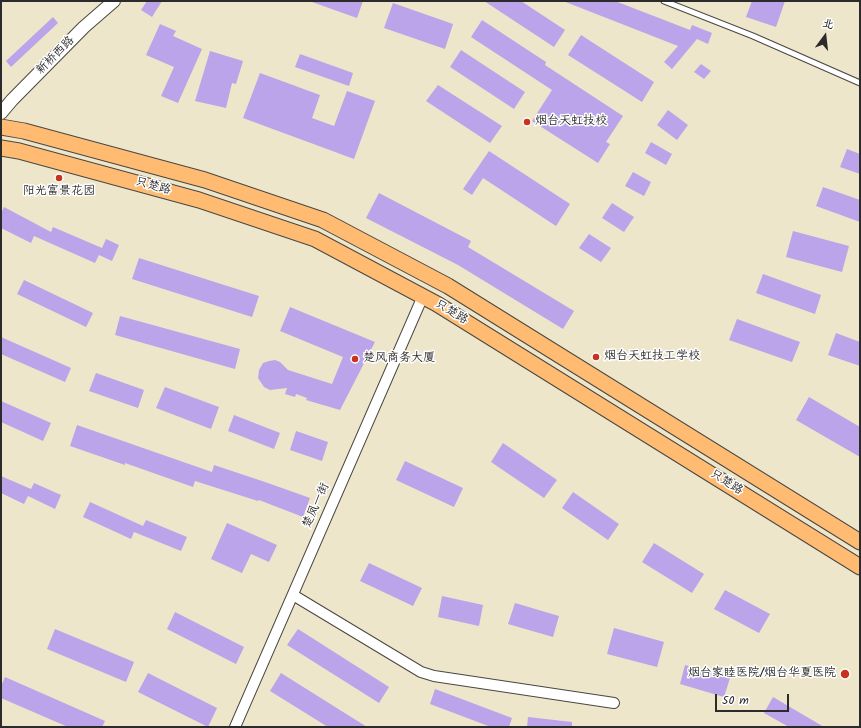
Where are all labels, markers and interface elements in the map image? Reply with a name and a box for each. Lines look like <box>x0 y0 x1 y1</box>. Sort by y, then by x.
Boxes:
text: 北 <box>820 14 836 35</box>
north arrow <box>805 16 845 56</box>
street label: 新桥西路 <box>34 34 78 78</box>
place label: 烟台天虹技校 <box>535 115 607 129</box>
marker: 烟台天虹技校 <box>522 117 532 127</box>
marker: 阳光富景花园 <box>54 173 64 183</box>
street label: 只楚路 <box>134 175 172 199</box>
place label: 阳光富景花园 <box>23 185 95 199</box>
street label: 只楚路 <box>432 298 470 328</box>
place label: 烟台天虹技工学校 <box>604 350 700 364</box>
place label: 楚风商务大厦 <box>363 352 435 366</box>
marker: 烟台天虹技工学校 <box>591 352 601 362</box>
marker: 楚风商务大厦 <box>350 354 360 364</box>
street label: 只楚路 <box>707 467 745 499</box>
street label: 楚凤一街 <box>301 481 333 531</box>
place label: 烟台家睦医院/烟台华夏医院 <box>688 667 836 681</box>
marker: 烟台家睦医院/烟台华夏医院 <box>839 668 851 680</box>
scale bar <box>717 686 791 712</box>
text: 50 m <box>722 691 749 710</box>

